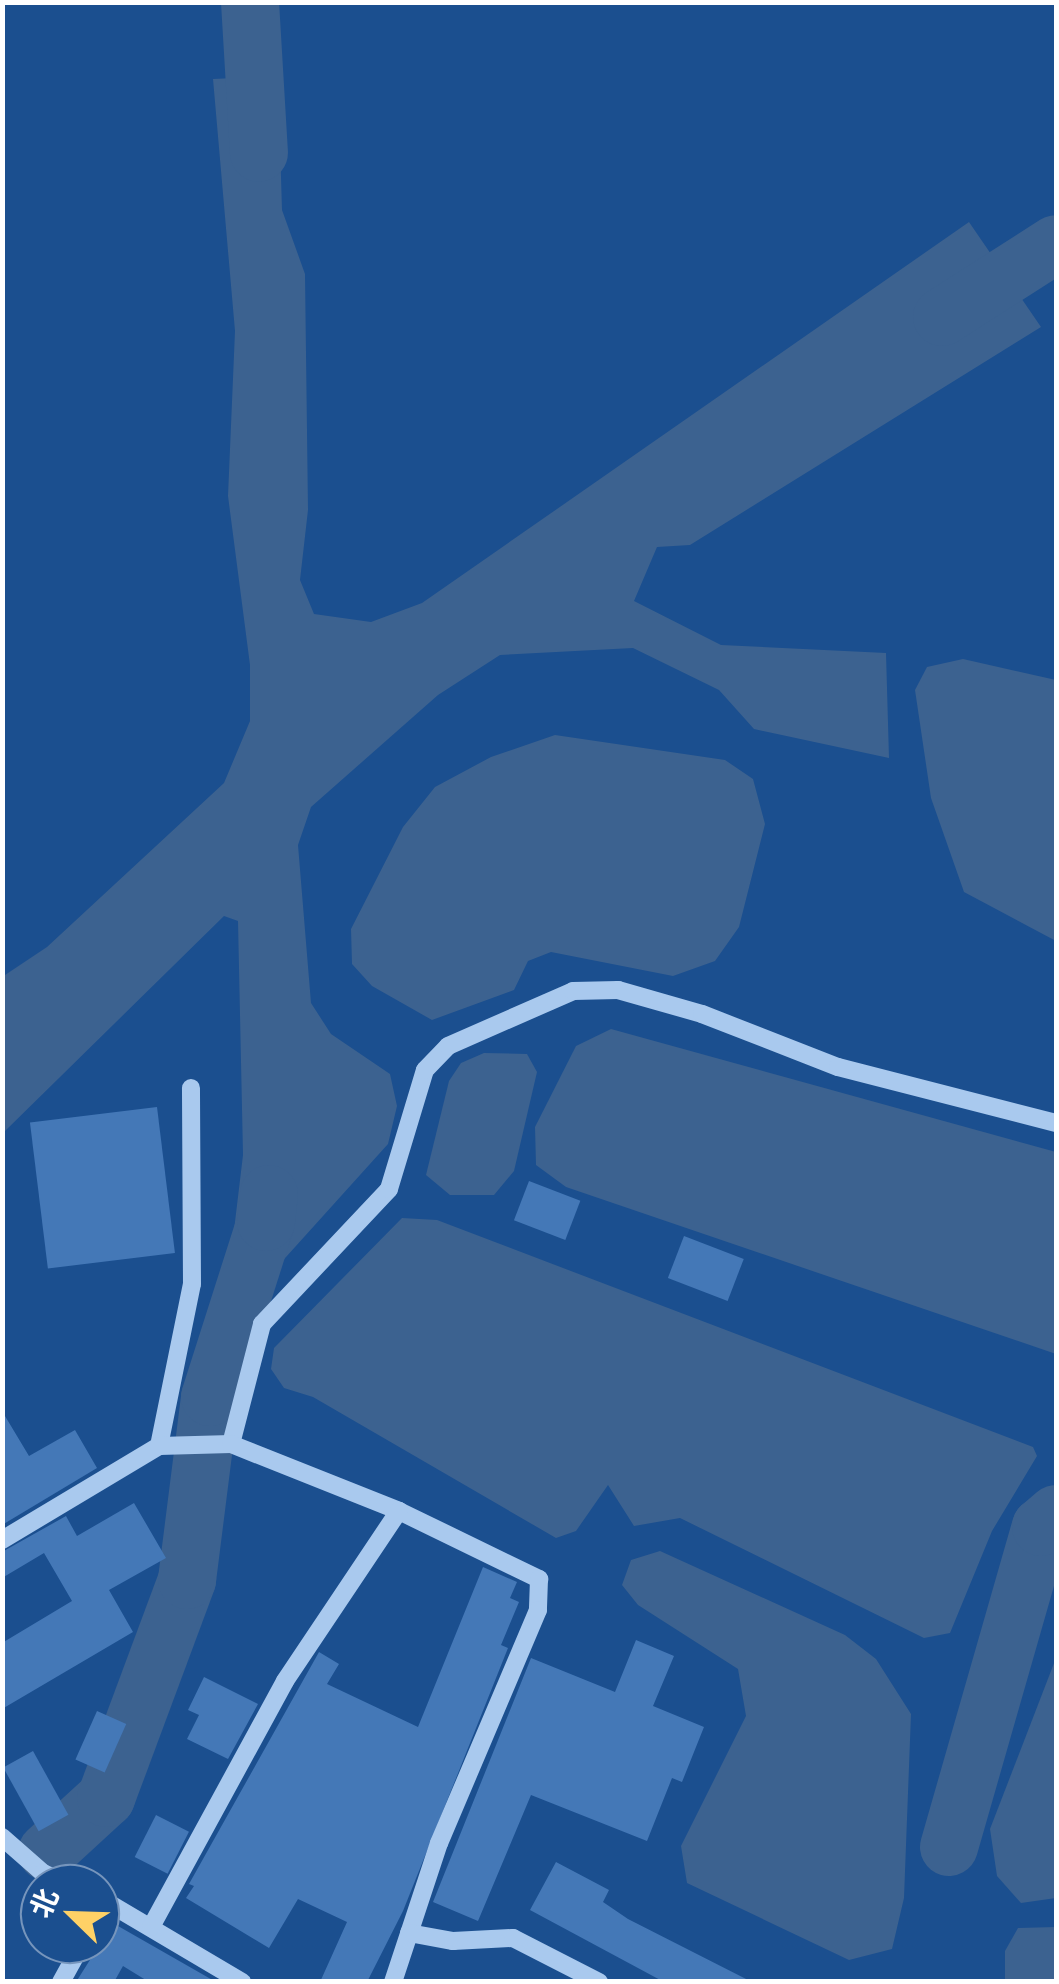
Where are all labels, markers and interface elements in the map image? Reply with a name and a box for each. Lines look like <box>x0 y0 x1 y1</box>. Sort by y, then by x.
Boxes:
north arrow <box>20 1864 120 1964</box>
text: 北 <box>23 1884 65 1923</box>

